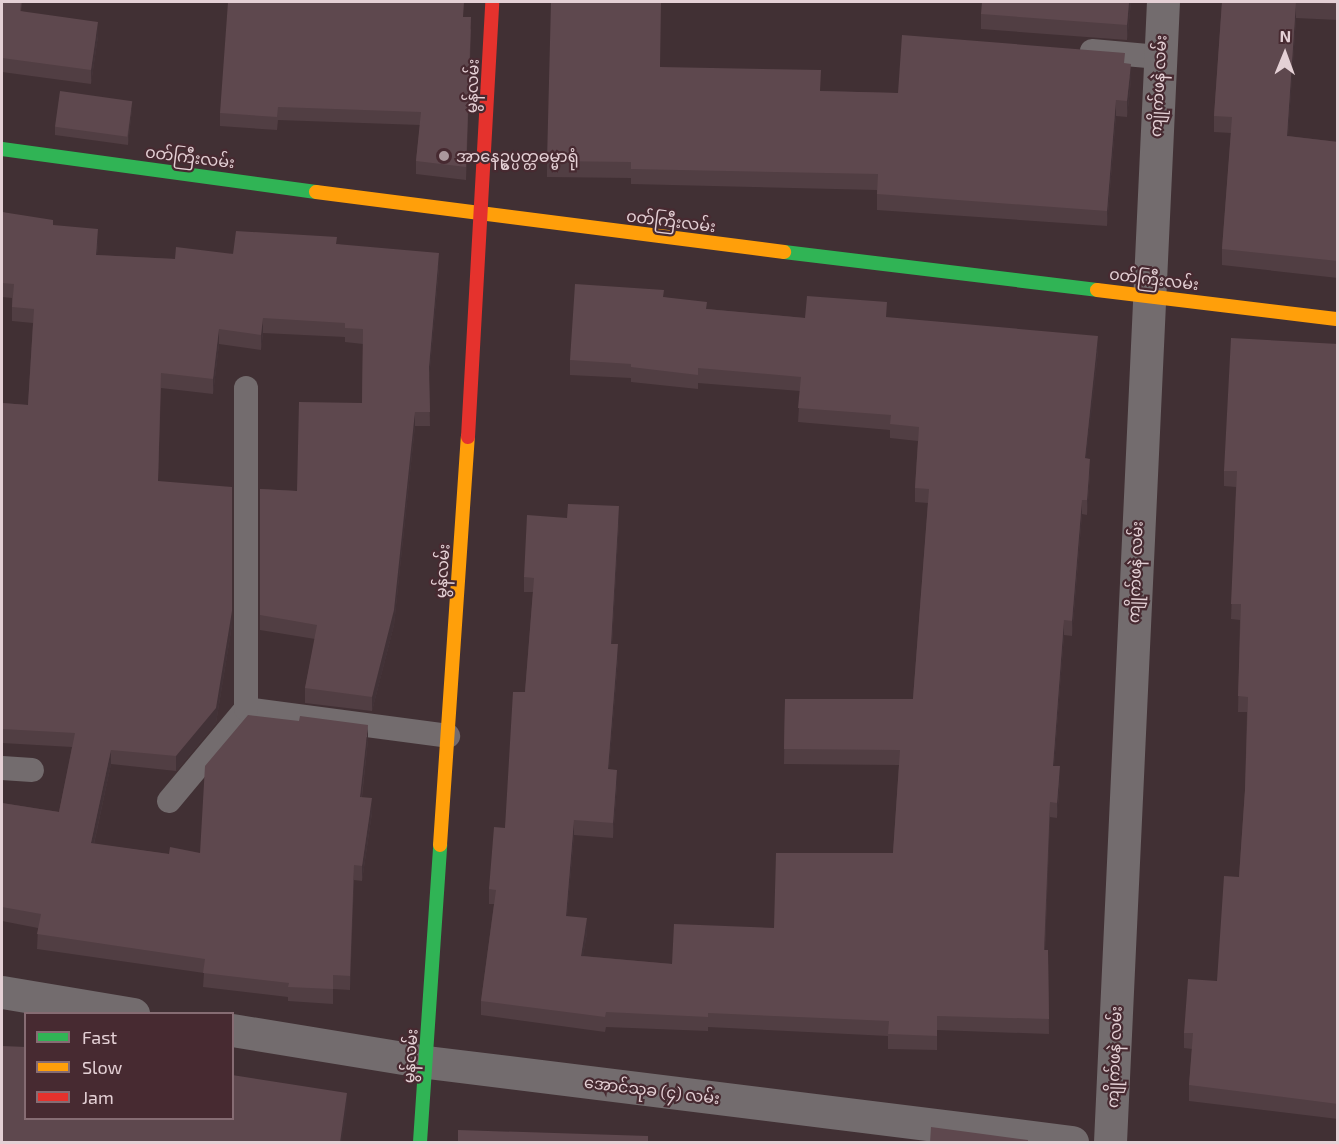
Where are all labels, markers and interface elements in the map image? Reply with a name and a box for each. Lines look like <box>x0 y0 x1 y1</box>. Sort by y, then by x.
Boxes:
north arrow <box>1255 24 1315 84</box>
text: N <box>1279 26 1291 45</box>
street label: ကျိုက်ဖနဲ လမ်း <box>1146 35 1170 137</box>
street label: မွန်လမ်း <box>461 59 483 113</box>
street label: ၀တ်ကြီးလမ်း <box>144 142 236 172</box>
place label: အာနေဥ္စပ္ပတ္တဓမ္မာရုံ <box>456 146 578 166</box>
marker: အာနေဥ္စပ္ပတ္တဓမ္မာရုံ <box>437 149 451 163</box>
street label: ၀တ်ကြီးလမ်း <box>625 206 717 236</box>
street label: ၀တ်ကြီးလမ်း <box>1108 264 1200 294</box>
street label: ကျိုက်ဖနဲ လမ်း <box>1124 521 1146 623</box>
street label: မွန်လမ်း <box>431 543 453 599</box>
street label: ကျိုက်ဖနဲ လမ်း <box>1103 1006 1125 1108</box>
legend <box>24 1012 234 1120</box>
text: Fast <box>82 1026 117 1048</box>
street label: မွန်လမ်း <box>399 1028 421 1084</box>
text: Slow <box>82 1056 122 1078</box>
street label: အောင်သုခ (၄) လမ်း <box>583 1072 721 1108</box>
text: Jam <box>82 1086 114 1108</box>

